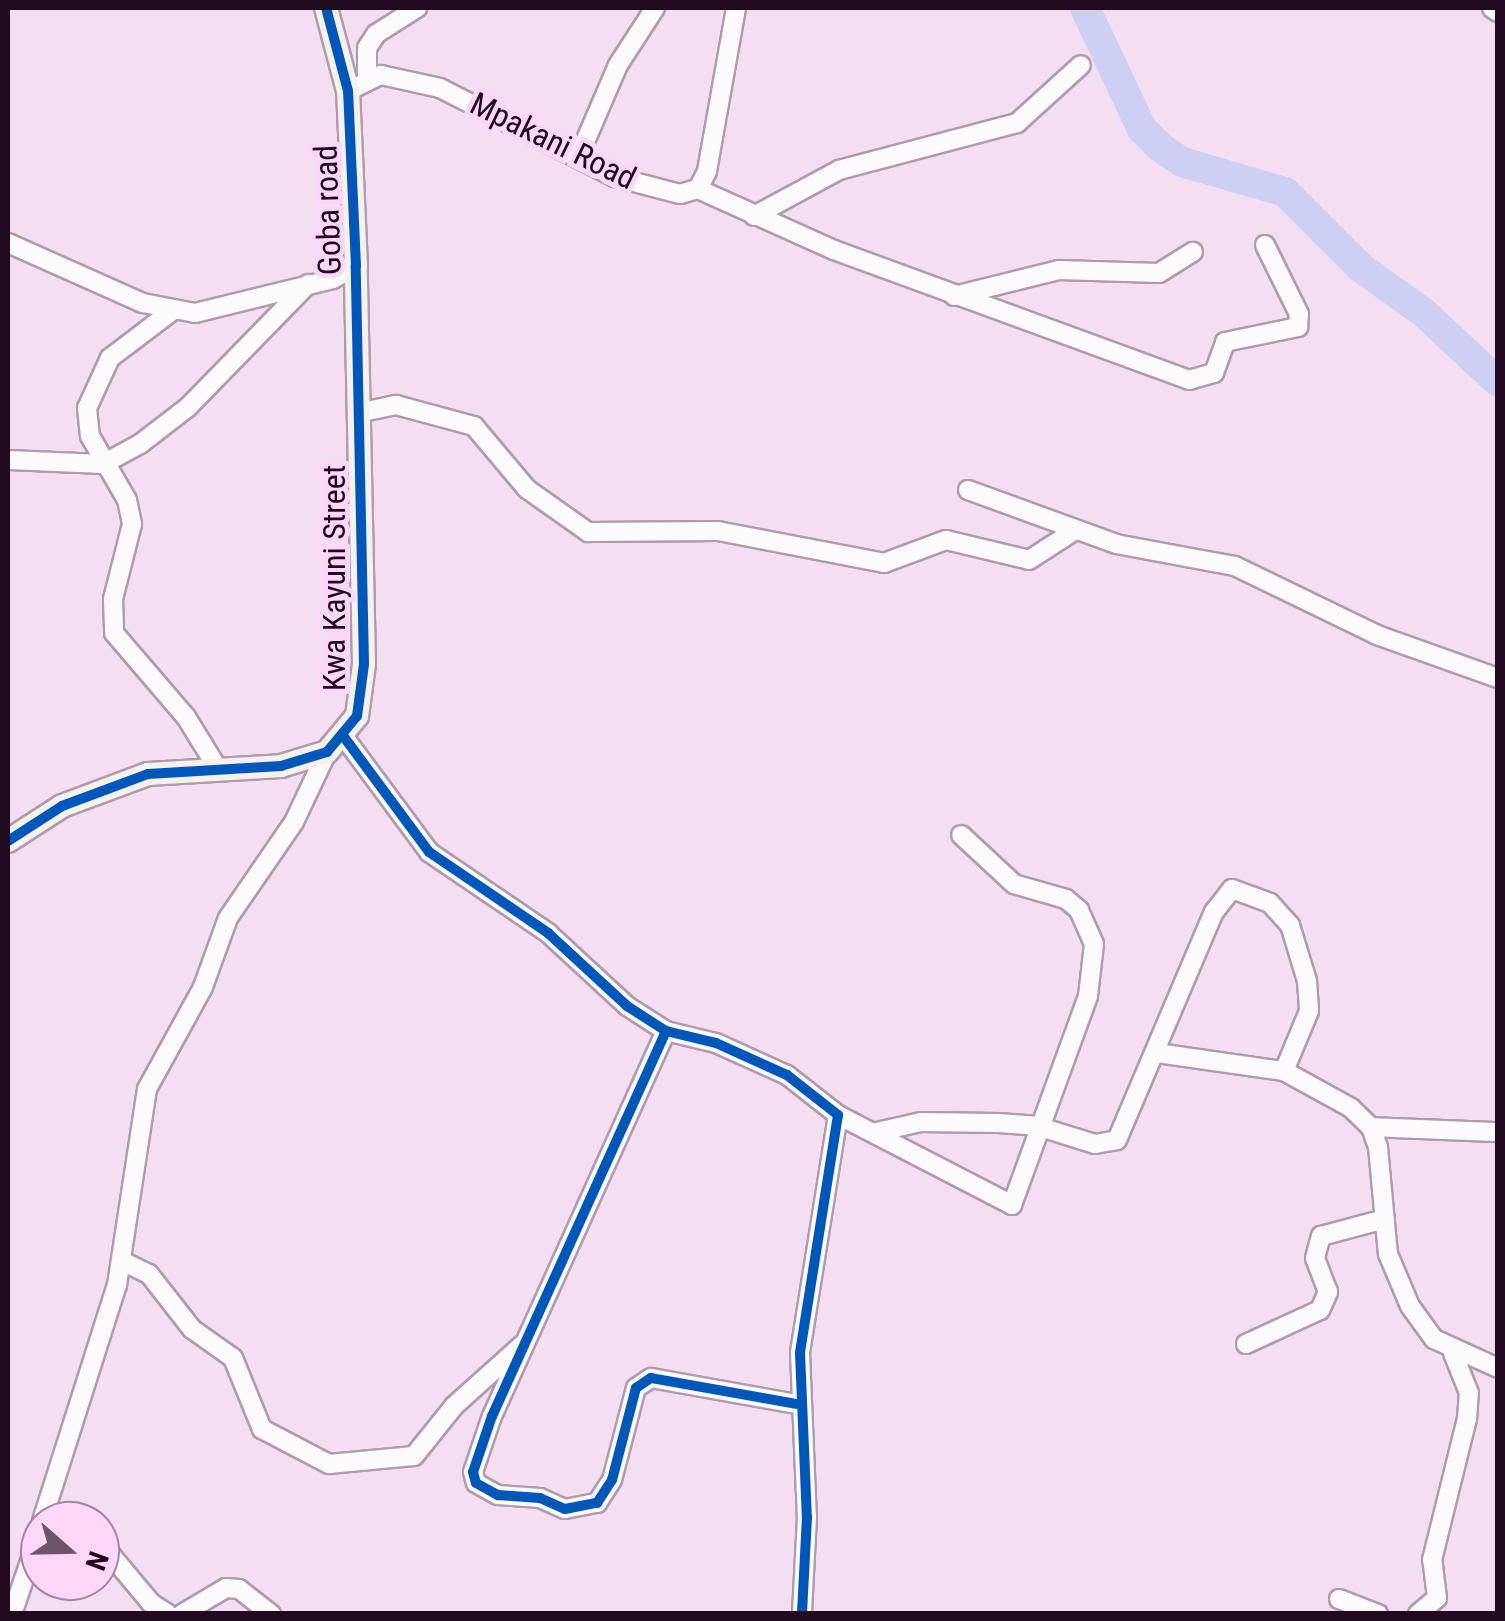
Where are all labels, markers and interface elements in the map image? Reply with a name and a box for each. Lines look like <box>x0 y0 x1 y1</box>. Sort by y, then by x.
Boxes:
street label: Mpakani Road <box>464 84 642 198</box>
street label: Goba road <box>307 144 349 276</box>
street label: Kwa Kayuni Street <box>315 465 353 691</box>
north arrow <box>20 1501 120 1601</box>
text: N <box>78 1547 115 1574</box>

